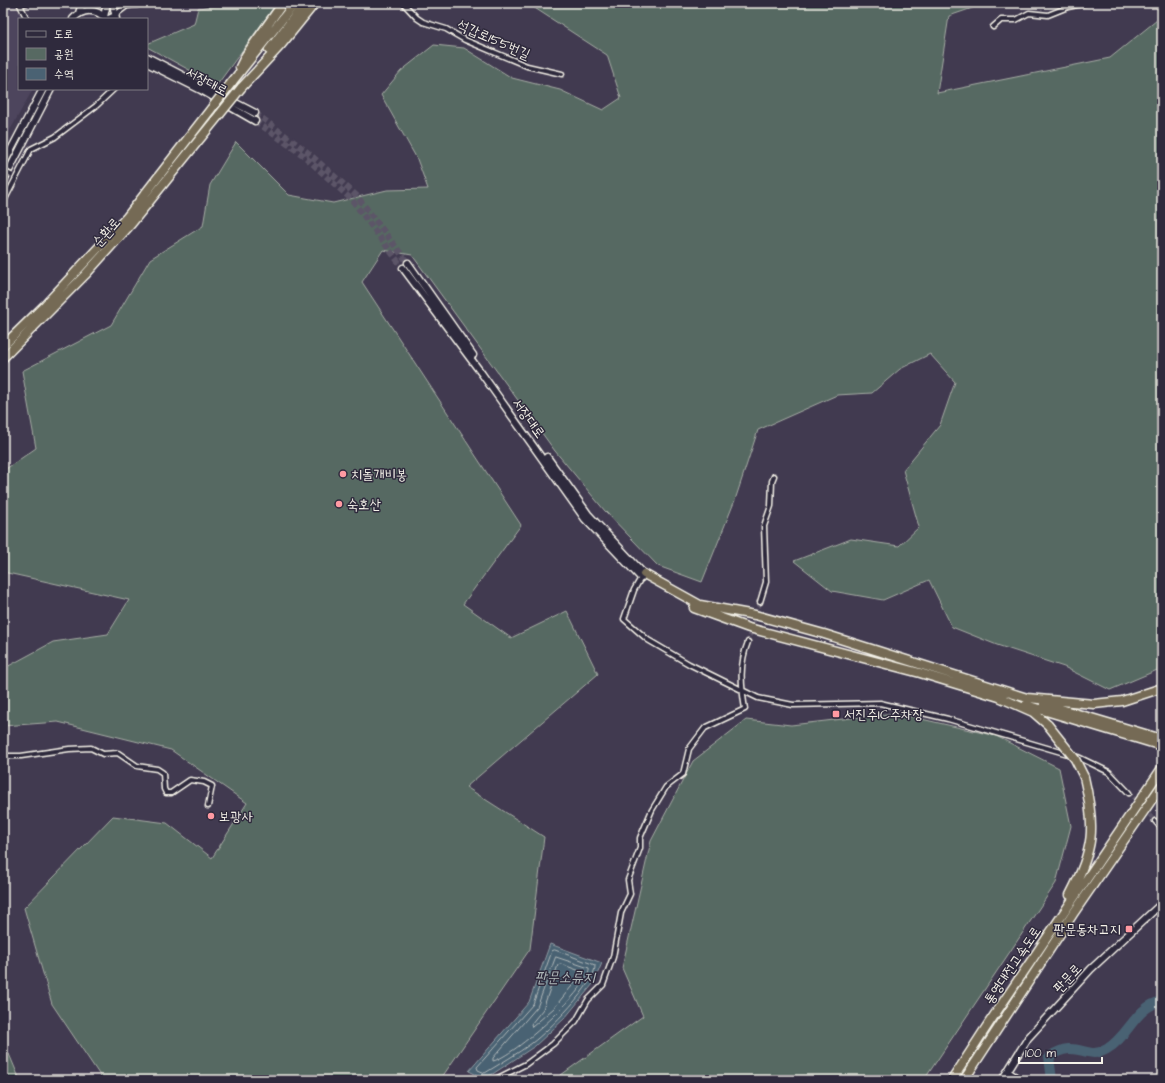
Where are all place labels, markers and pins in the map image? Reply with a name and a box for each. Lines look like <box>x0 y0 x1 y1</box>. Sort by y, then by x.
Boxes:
place label: 치돌개비봉 <box>351 465 407 485</box>
marker: 치돌개비봉 <box>338 469 348 479</box>
place label: 숙호산 <box>347 495 382 515</box>
marker: 숙호산 <box>334 499 344 509</box>
place label: 서진주IC주차장 <box>844 705 924 725</box>
marker: 서진주IC주차장 <box>831 709 841 719</box>
place label: 보광사 <box>219 807 254 827</box>
marker: 보광사 <box>206 811 216 821</box>
place label: 판문동차고지 <box>1053 920 1121 940</box>
marker: 판문동차고지 <box>1124 924 1134 934</box>

